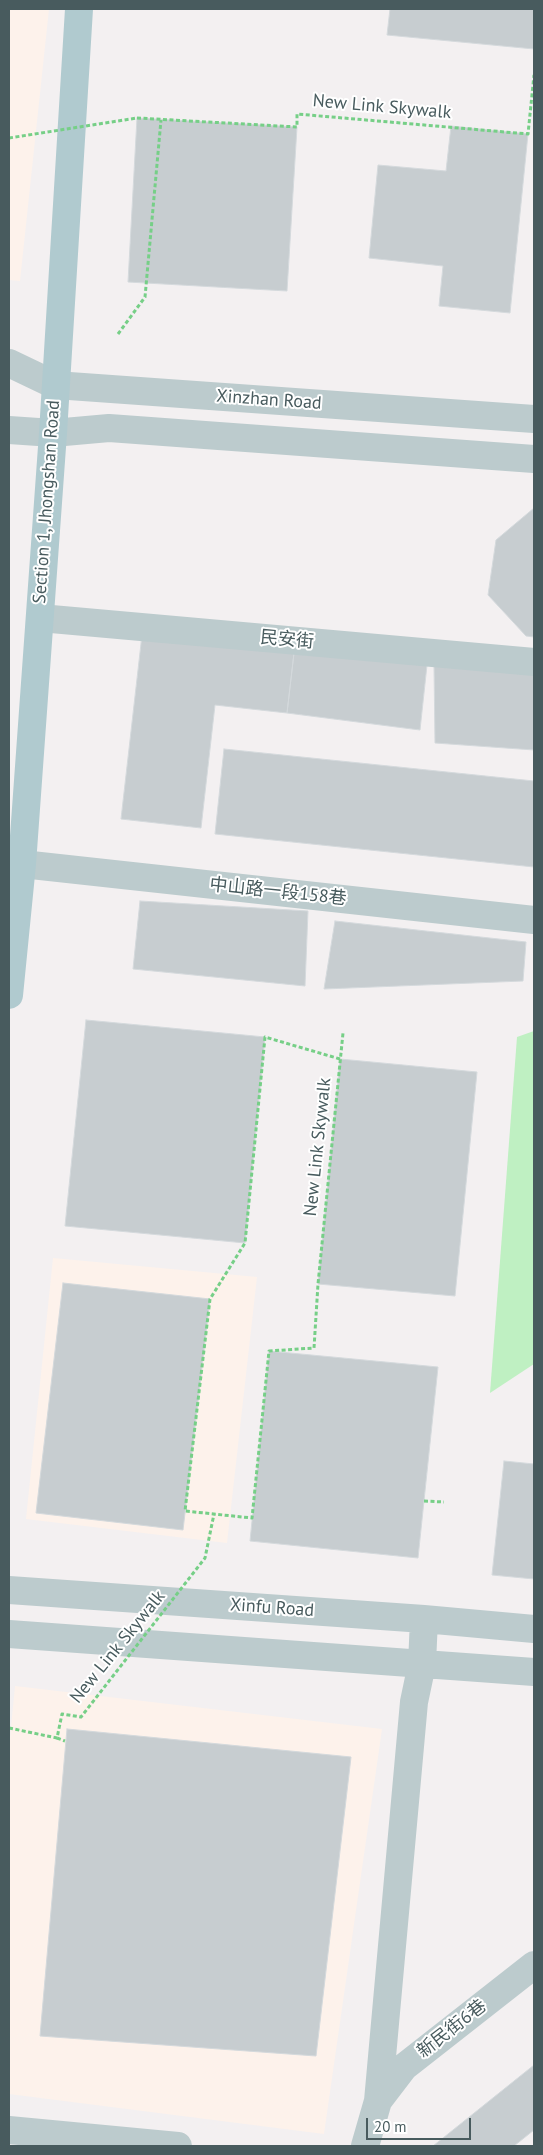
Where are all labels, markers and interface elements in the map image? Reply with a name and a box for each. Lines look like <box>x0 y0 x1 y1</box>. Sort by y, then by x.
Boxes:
street label: New Link Skywalk <box>312 90 452 124</box>
street label: Xinzhan Road <box>216 386 322 414</box>
street label: Section 1, Jhongshan Road <box>29 400 65 604</box>
street label: 民安街 <box>259 627 315 653</box>
street label: 中山路一段158巷 <box>209 874 347 910</box>
street label: New Link Skywalk <box>300 1077 336 1217</box>
street label: New Link Skywalk <box>66 1586 170 1708</box>
street label: Xinfu Road <box>229 1594 315 1622</box>
street label: 新民街6巷 <box>413 1995 491 2063</box>
scale bar <box>368 2108 473 2140</box>
text: 20 m <box>374 2117 407 2136</box>

